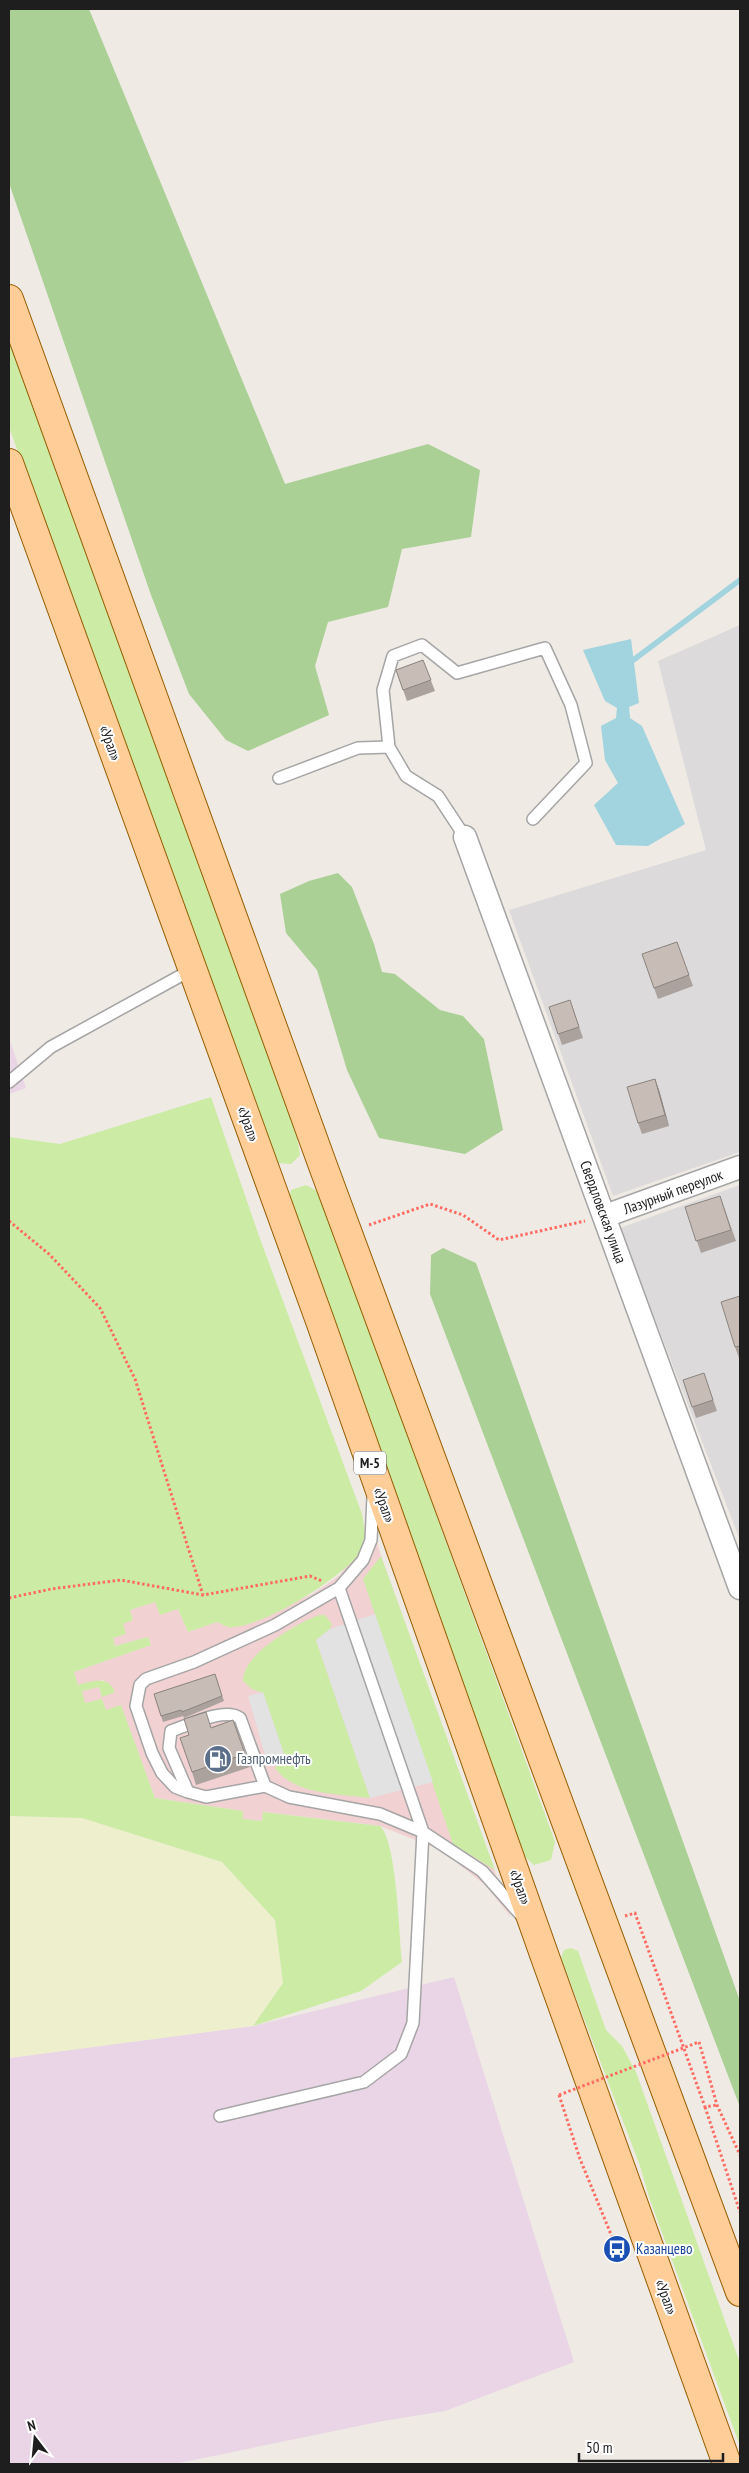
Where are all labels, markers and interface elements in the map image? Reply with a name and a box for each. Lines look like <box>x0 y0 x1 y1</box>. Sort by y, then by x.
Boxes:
street label: «Урал» <box>95 723 126 763</box>
street label: «Урал» <box>233 1104 264 1144</box>
street label: Свердловская улица <box>576 1158 631 1266</box>
street label: Лазурный переулок <box>620 1165 725 1219</box>
road number: М-5 <box>354 1452 386 1475</box>
street label: «Урал» <box>369 1485 400 1525</box>
fuel station icon: Газпромнефть <box>203 1744 233 1774</box>
place label: Газпромнефть <box>237 1749 311 1768</box>
street label: «Урал» <box>505 1867 536 1907</box>
bus stop icon: Казанцево <box>602 2234 632 2264</box>
place label: Казанцево <box>636 2239 693 2258</box>
street label: «Урал» <box>651 2277 682 2317</box>
north arrow <box>10 2413 60 2463</box>
text: N <box>25 2416 38 2435</box>
scale bar <box>579 2430 723 2462</box>
text: 50 m <box>586 2438 612 2457</box>

